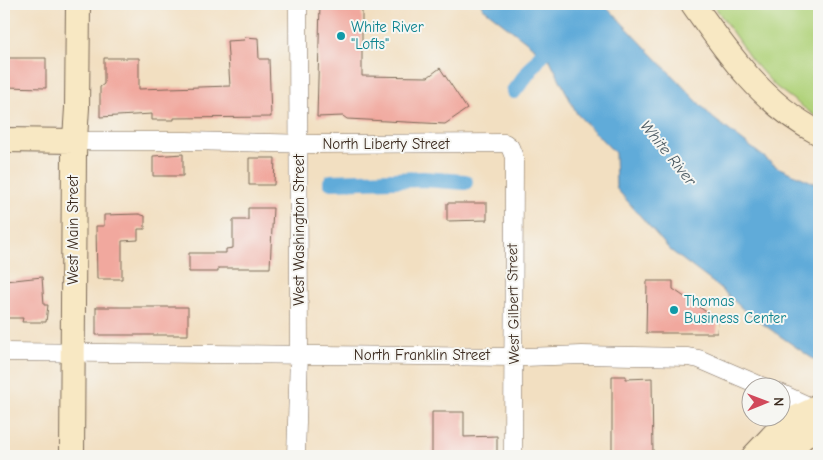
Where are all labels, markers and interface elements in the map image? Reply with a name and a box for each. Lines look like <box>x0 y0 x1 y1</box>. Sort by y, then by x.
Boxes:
place label: White River "Lofts" <box>351 18 424 53</box>
marker: White River "Lofts" <box>335 30 347 42</box>
water label: White River <box>636 117 700 190</box>
street label: North Liberty Street <box>322 135 450 153</box>
street label: West Washington Street <box>290 154 308 306</box>
street label: West Main Street <box>64 174 82 285</box>
street label: West Gilbert Street <box>503 243 523 365</box>
place label: Thomas Business Center <box>684 292 786 327</box>
marker: Thomas Business Center <box>668 304 680 316</box>
street label: North Franklin Street <box>354 346 491 364</box>
north arrow <box>740 378 790 428</box>
text: N <box>770 397 787 406</box>

